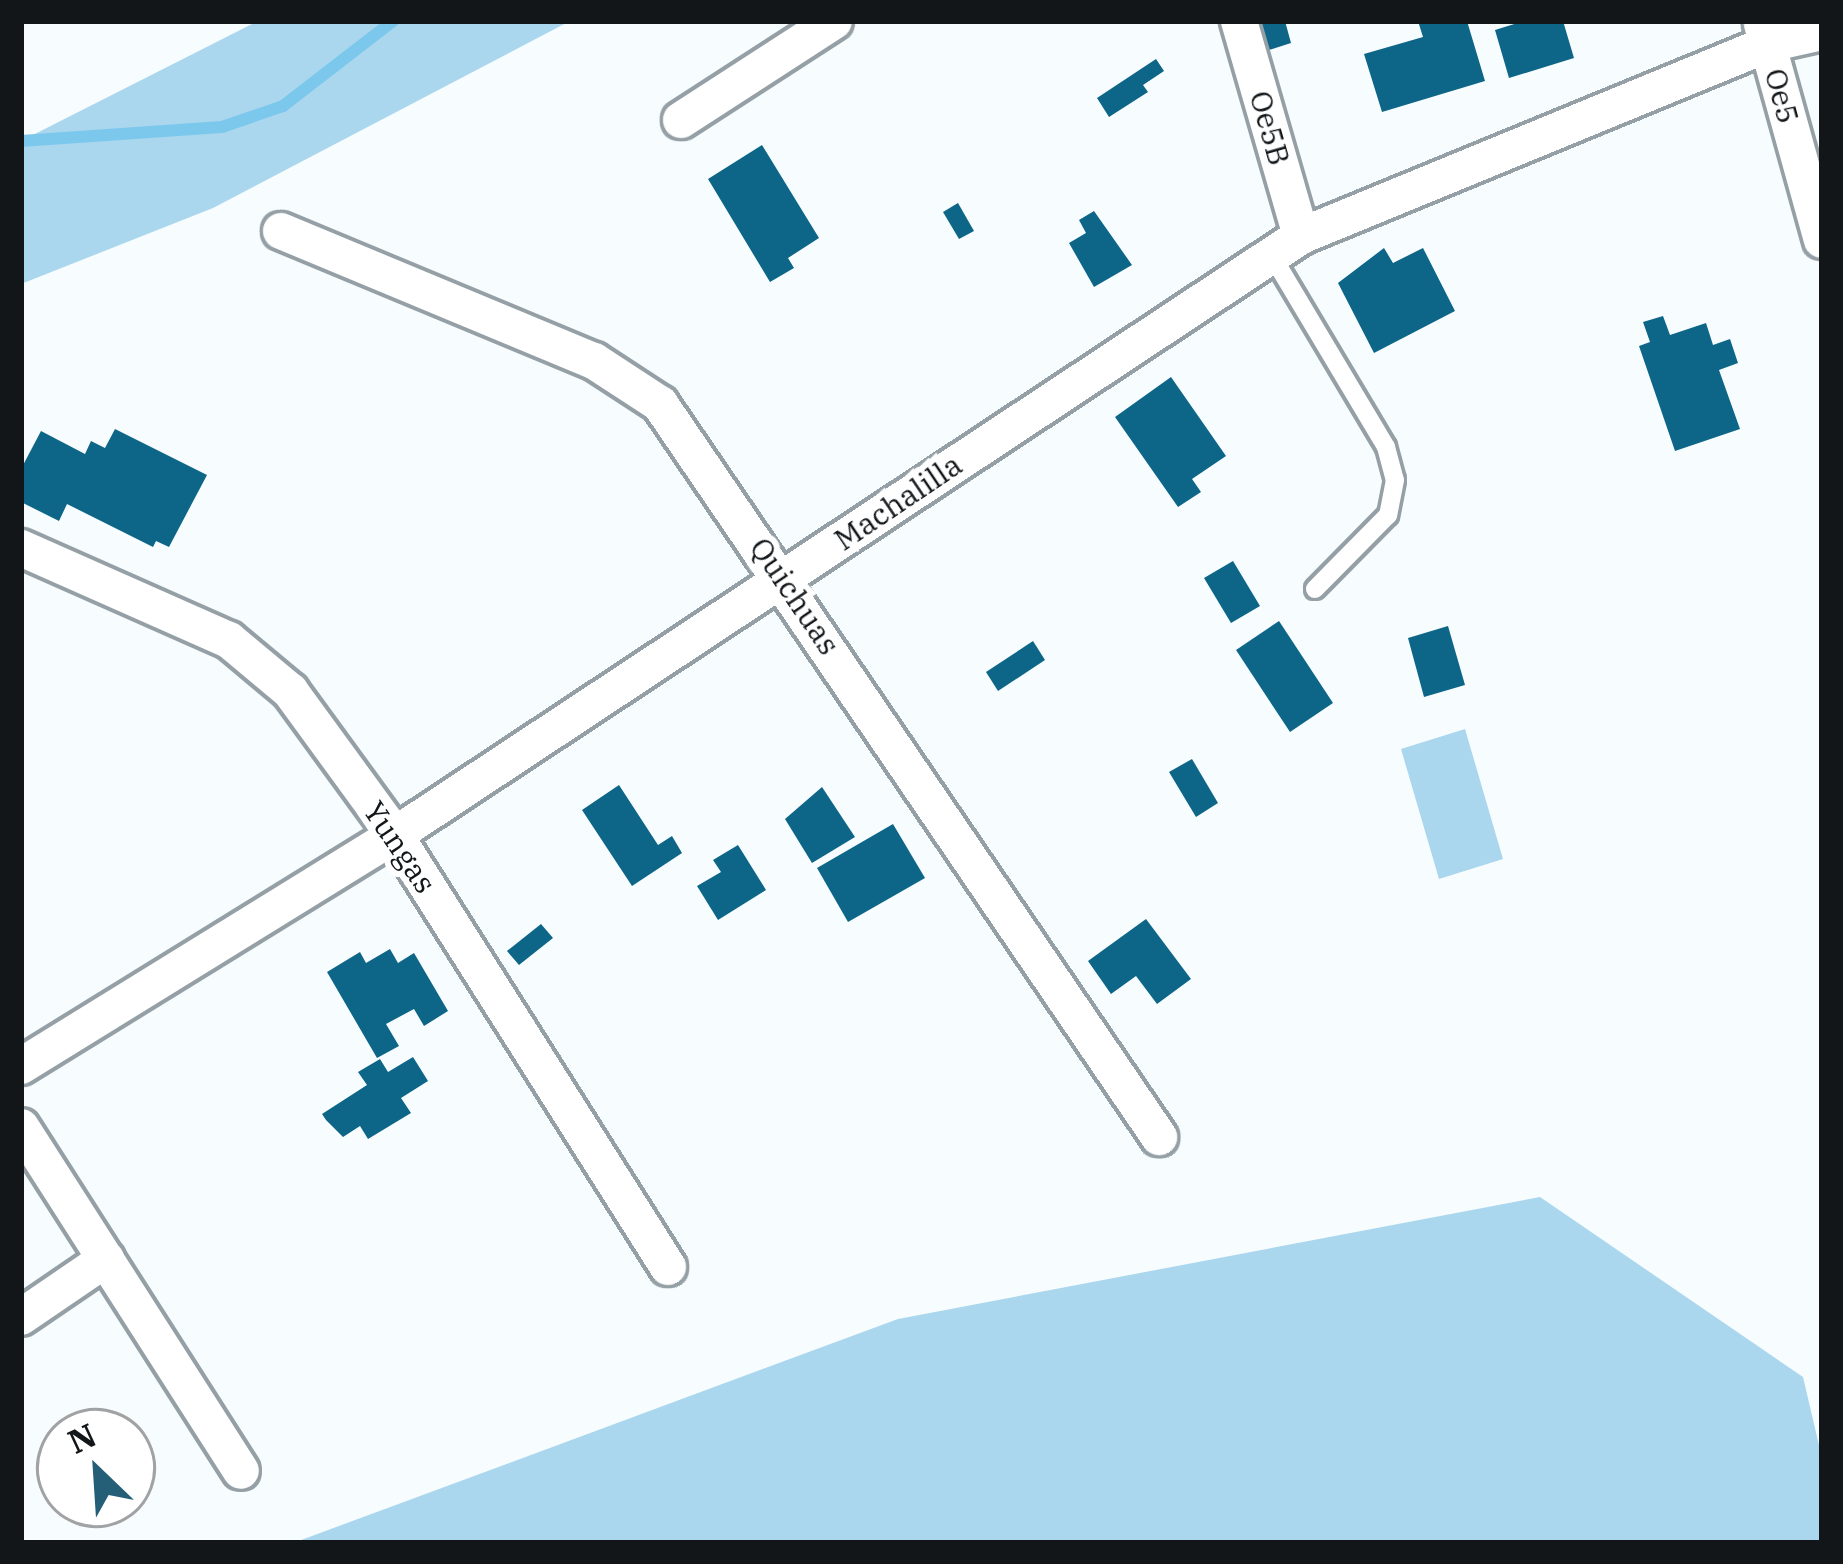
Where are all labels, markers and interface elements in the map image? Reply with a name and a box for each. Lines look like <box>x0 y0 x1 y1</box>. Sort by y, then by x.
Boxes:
street label: Oe5 <box>1757 65 1807 127</box>
street label: Oe5B <box>1242 87 1298 169</box>
street label: Machalilla <box>827 446 969 558</box>
street label: Quichuas <box>743 531 847 661</box>
street label: Yungas <box>356 794 444 900</box>
north arrow <box>36 1408 156 1528</box>
text: N <box>61 1413 103 1463</box>

